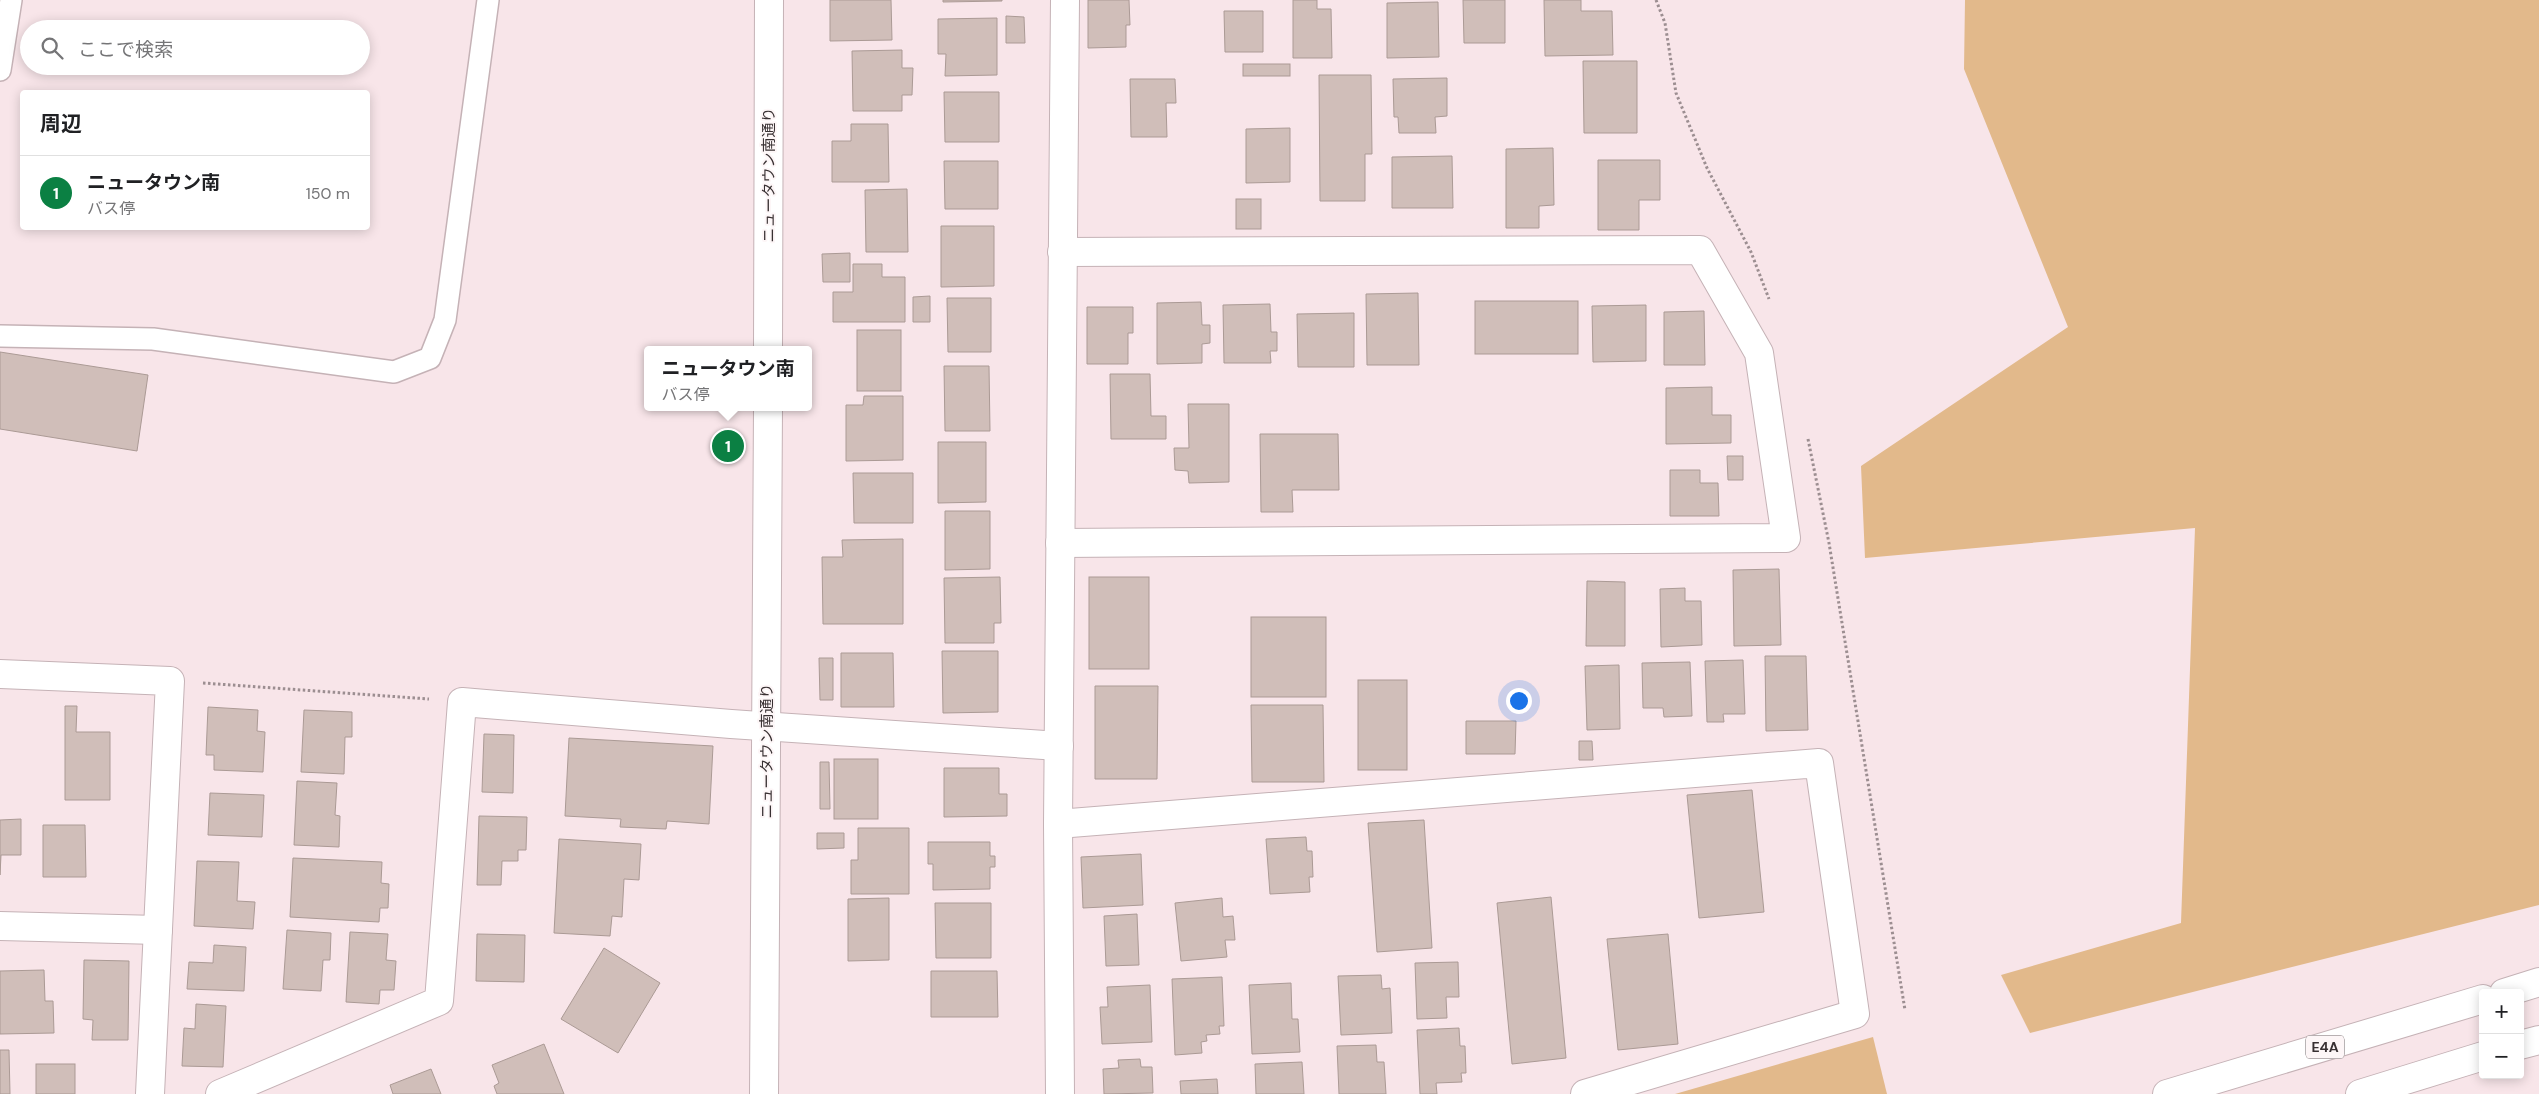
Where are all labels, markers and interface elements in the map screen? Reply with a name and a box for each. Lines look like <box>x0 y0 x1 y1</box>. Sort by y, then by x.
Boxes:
search box <box>20 20 370 75</box>
icon: search <box>38 34 66 62</box>
text: ここで検索 <box>78 37 173 62</box>
street label: ニュータウン南通り <box>759 107 779 243</box>
text: 周辺 <box>40 110 82 138</box>
text: ニュータウン南 <box>87 170 220 195</box>
text: 1 <box>53 183 59 204</box>
text: 150 m <box>306 183 350 204</box>
text: バス停 <box>87 198 135 219</box>
popup <box>644 346 812 411</box>
text: ニュータウン南 <box>661 356 795 381</box>
text: バス停 <box>661 384 710 405</box>
pin: 1 <box>712 427 744 465</box>
street label: ニュータウン南通り <box>757 683 777 819</box>
your location <box>1506 688 1532 714</box>
map controls <box>2479 989 2524 1079</box>
button: + <box>2479 989 2524 1034</box>
button: − <box>2479 1034 2524 1079</box>
road number: E4A <box>2306 1036 2344 1058</box>

